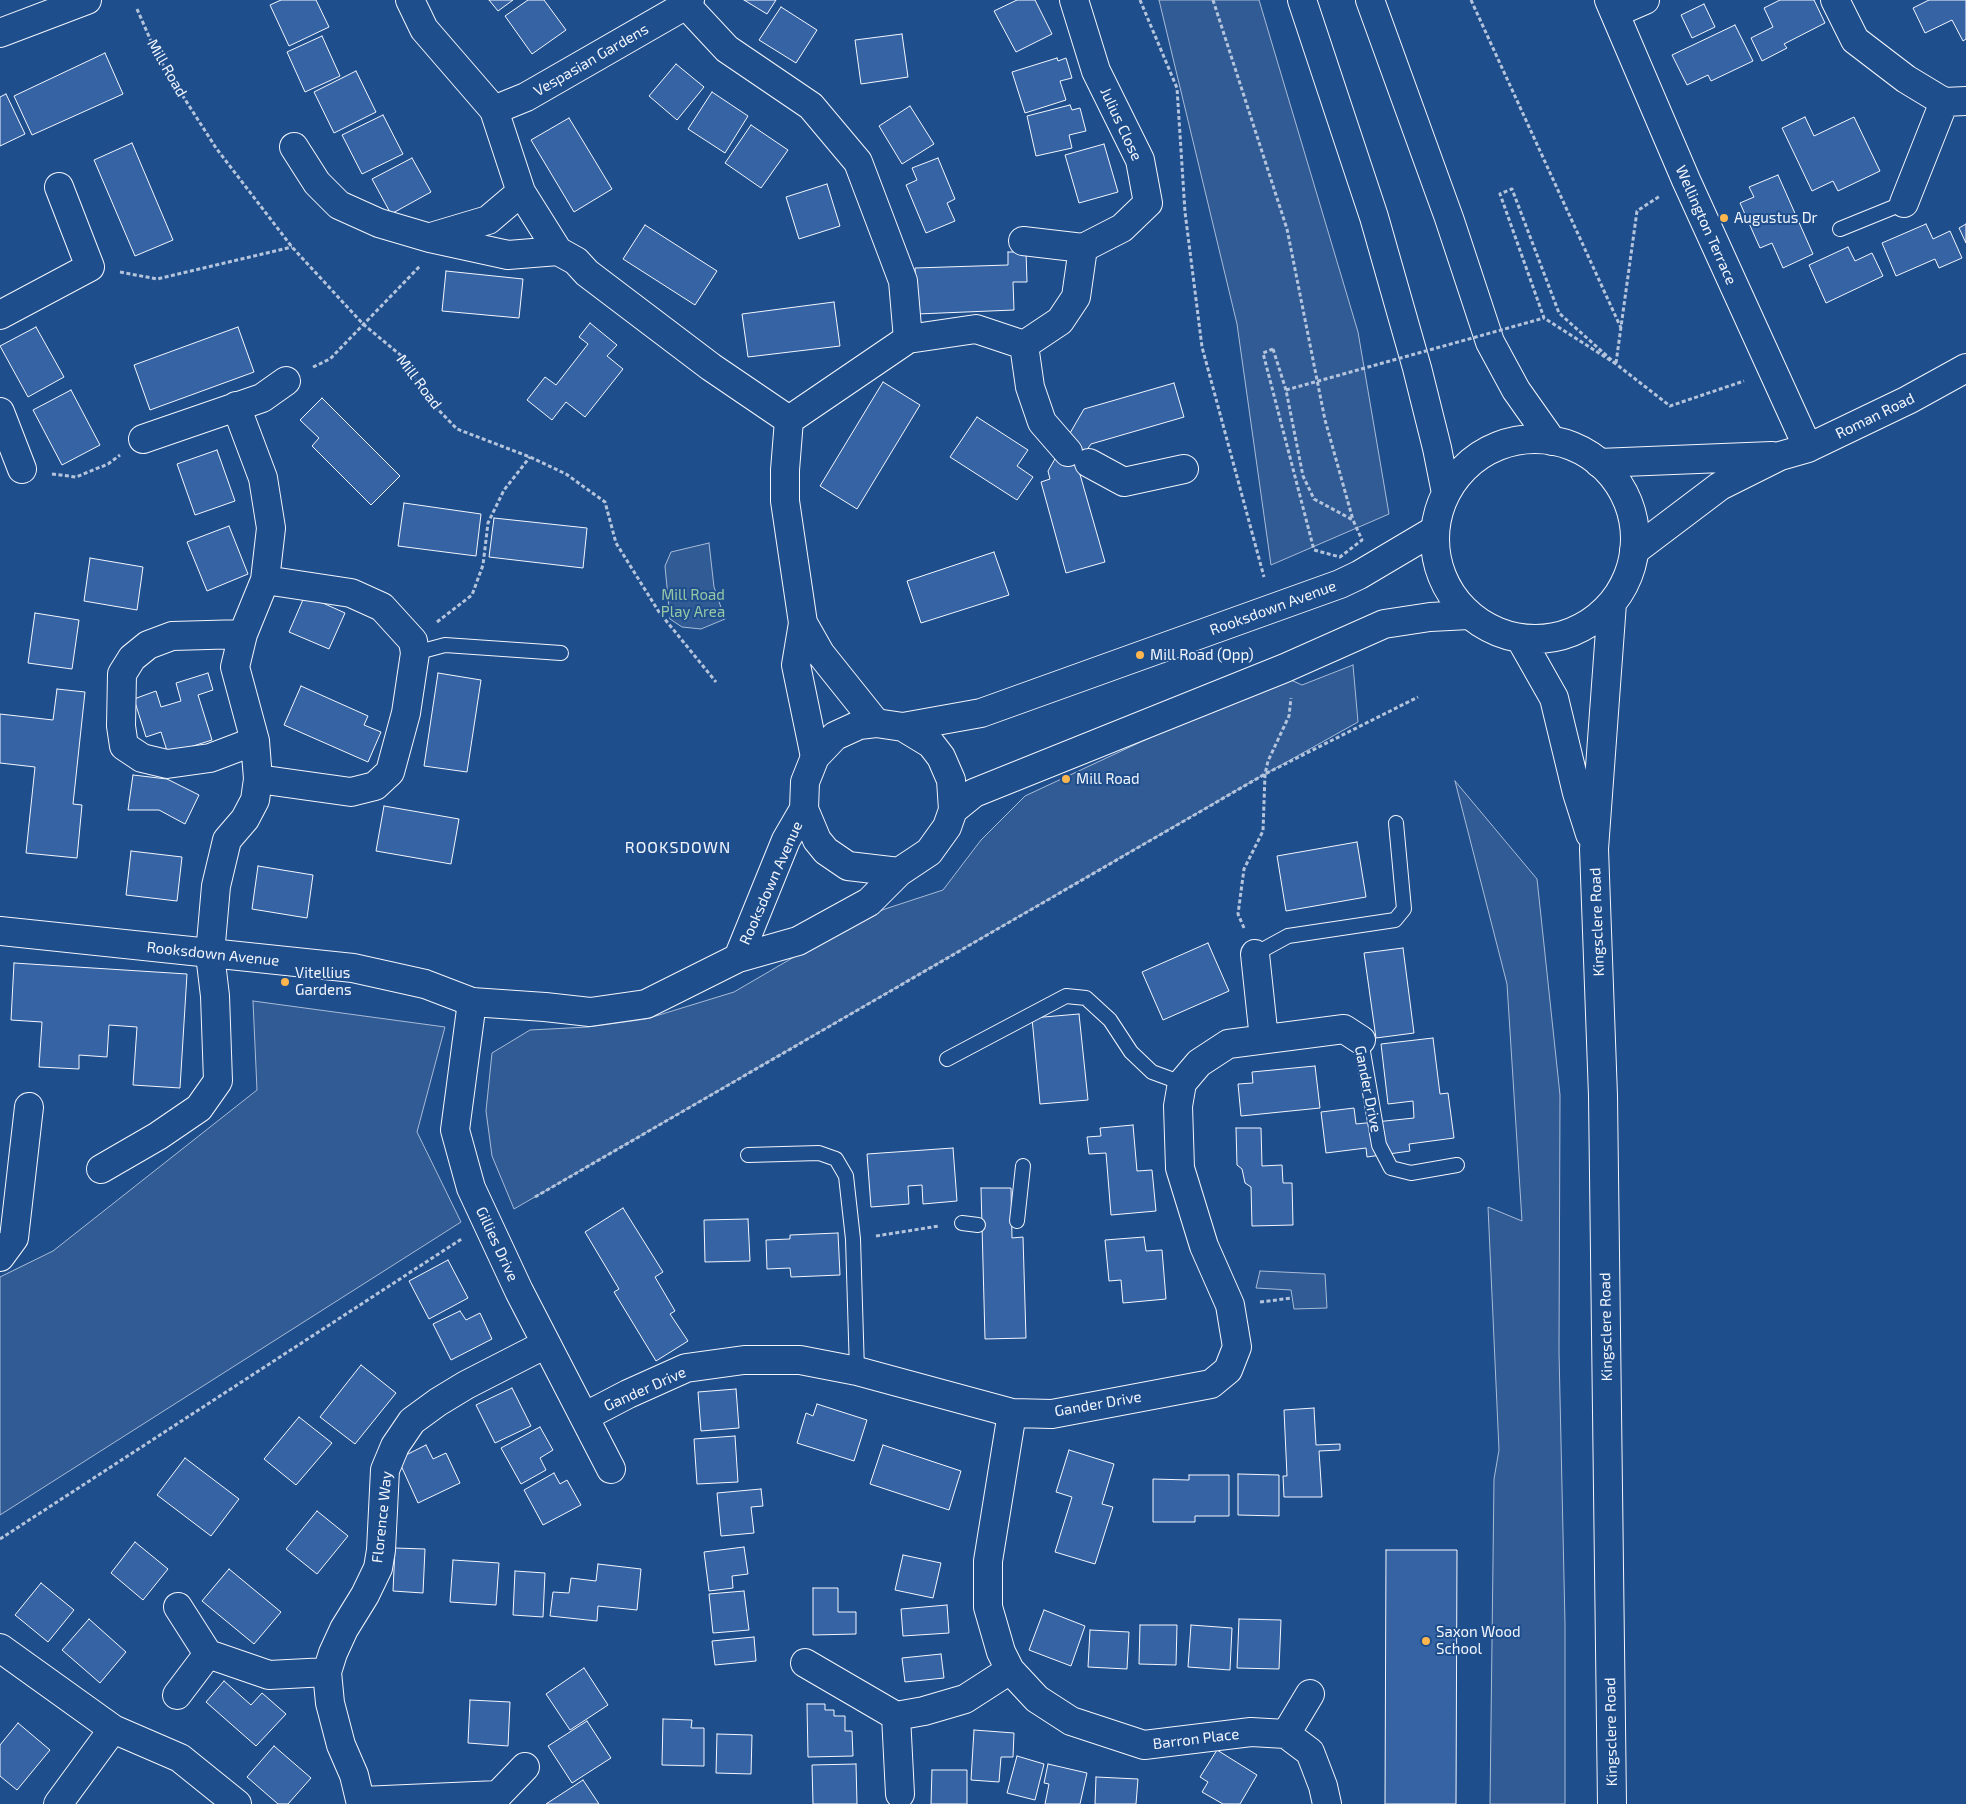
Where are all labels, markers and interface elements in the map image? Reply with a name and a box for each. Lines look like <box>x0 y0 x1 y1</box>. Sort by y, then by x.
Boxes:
street label: Vespasian Gardens <box>531 20 651 100</box>
street label: Mill Road <box>143 36 191 100</box>
street label: Julius Close <box>1096 85 1146 163</box>
street label: Wellington Terrace <box>1672 163 1740 287</box>
place label: Augustus Dr <box>1734 209 1818 227</box>
marker: Augustus Dr <box>1718 212 1730 224</box>
street label: Mill Road <box>393 351 445 413</box>
street label: Roman Road <box>1833 389 1917 443</box>
street label: Rooksdown Avenue <box>1207 577 1339 639</box>
park label: Mill Road Play Area <box>661 586 725 621</box>
place label: Mill Road (Opp) <box>1150 646 1254 664</box>
marker: Mill Road (Opp) <box>1134 649 1146 661</box>
place label: Mill Road <box>1076 770 1140 788</box>
marker: Mill Road <box>1060 773 1072 785</box>
street label: Rooksdown Avenue <box>736 818 806 948</box>
district label: ROOKSDOWN <box>624 838 732 858</box>
street label: Kingsclere Road <box>1586 867 1608 977</box>
street label: Rooksdown Avenue <box>146 938 280 970</box>
place label: Vitellius Gardens <box>295 964 352 999</box>
marker: Vitellius Gardens <box>279 976 291 988</box>
street label: Gander Drive <box>1351 1044 1385 1134</box>
street label: Gillies Drive <box>472 1204 522 1284</box>
street label: Kingsclere Road <box>1596 1272 1616 1382</box>
street label: Gander Drive <box>601 1363 689 1415</box>
street label: Gander Drive <box>1053 1387 1143 1421</box>
street label: Florence Way <box>368 1470 396 1564</box>
place label: Saxon Wood School <box>1436 1623 1521 1658</box>
marker: Saxon Wood School <box>1420 1635 1432 1647</box>
street label: Kingsclere Road <box>1601 1677 1621 1787</box>
street label: Barron Place <box>1152 1725 1240 1753</box>

